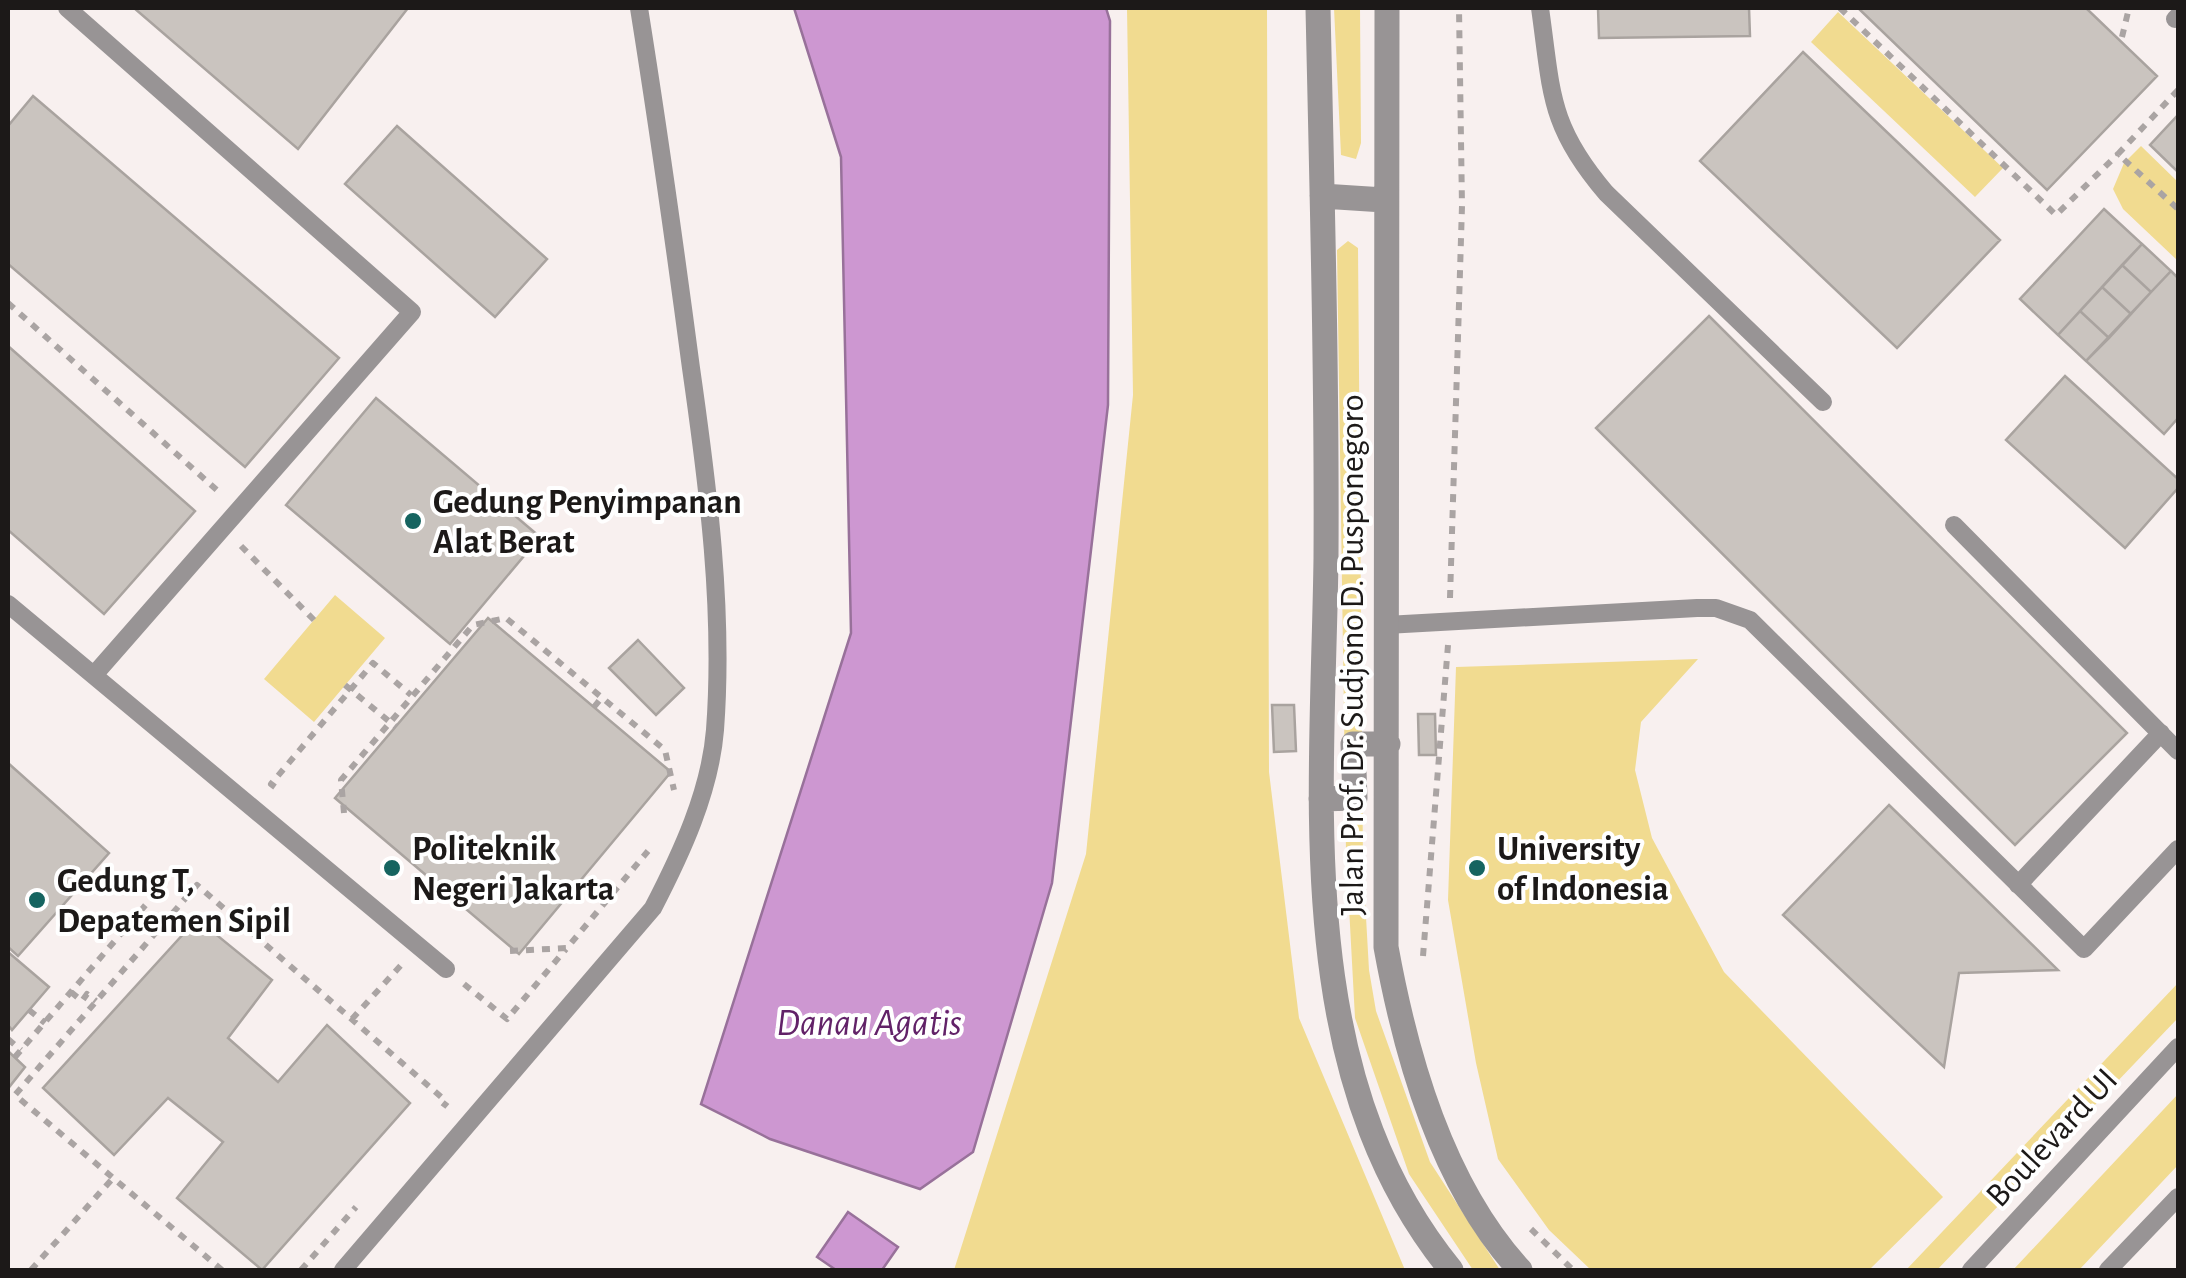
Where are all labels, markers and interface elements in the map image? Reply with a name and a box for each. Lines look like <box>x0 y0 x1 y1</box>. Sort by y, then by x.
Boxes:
street label: Jalan Prof. Dr. Sudjono D. Pusponegoro <box>1335 394 1370 916</box>
place label: Gedung Penyimpanan Alat Berat <box>433 485 742 560</box>
marker: Gedung Penyimpanan Alat Berat <box>402 510 424 532</box>
place label: Politeknik Negeri Jakarta <box>412 832 615 907</box>
place label: University of Indonesia <box>1497 832 1669 907</box>
marker: Politeknik Negeri Jakarta <box>381 857 403 879</box>
marker: University of Indonesia <box>1466 857 1488 879</box>
place label: Gedung T, Depatemen Sipil <box>57 864 291 939</box>
marker: Gedung T, Depatemen Sipil <box>26 889 48 911</box>
water label: Danau Agatis <box>776 1005 962 1043</box>
street label: Boulevard UI <box>1980 1062 2125 1214</box>

